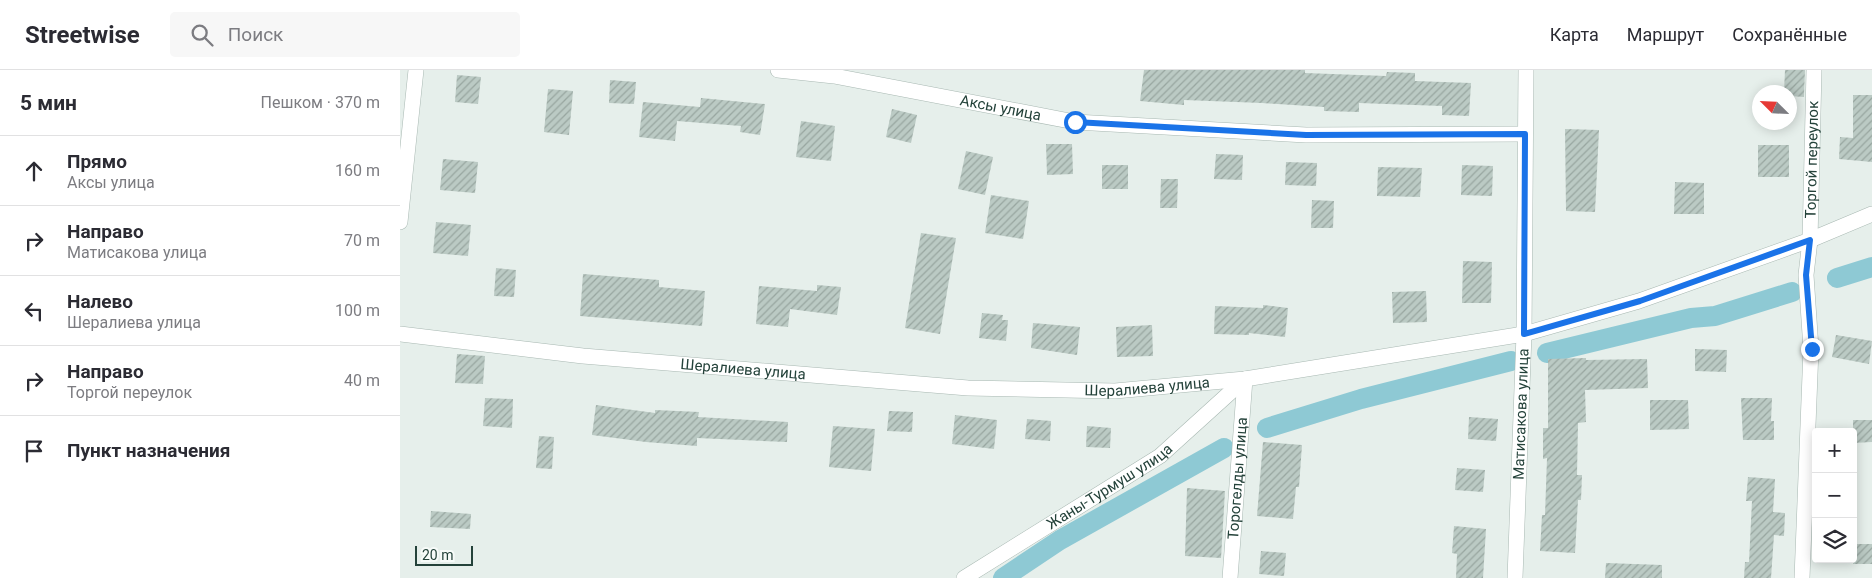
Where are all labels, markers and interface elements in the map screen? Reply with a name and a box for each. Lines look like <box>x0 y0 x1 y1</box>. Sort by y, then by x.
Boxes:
search box <box>170 12 520 57</box>
text: Streetwise <box>25 21 140 49</box>
icon: search <box>188 21 216 49</box>
text: Поиск <box>228 23 283 46</box>
text: Карта <box>1550 24 1599 45</box>
text: Маршрут <box>1627 24 1704 45</box>
text: Сохранённые <box>1732 24 1847 45</box>
north arrow <box>1752 85 1797 130</box>
text: 5 мин <box>20 91 77 115</box>
street label: Аксы улица <box>959 91 1043 124</box>
text: Пешком · 370 m <box>261 93 380 112</box>
street label: Торгой переулок <box>1802 101 1822 219</box>
route start <box>1064 111 1087 134</box>
text: Прямо <box>67 150 127 173</box>
icon: ahead <box>20 157 48 185</box>
text: 160 m <box>335 161 380 180</box>
text: Аксы улица <box>67 173 155 192</box>
text: Направо <box>67 220 144 243</box>
icon: right <box>20 227 48 255</box>
text: 70 m <box>344 231 380 250</box>
text: Матисакова улица <box>67 243 207 262</box>
text: Налево <box>67 290 133 313</box>
icon: left <box>20 297 48 325</box>
text: 100 m <box>335 301 380 320</box>
text: Шералиева улица <box>67 313 201 332</box>
route end <box>1801 338 1824 361</box>
street label: Матисакова улица <box>1510 348 1532 480</box>
street label: Шералиева улица <box>680 355 807 383</box>
text: Направо <box>67 360 144 383</box>
icon: right <box>20 367 48 395</box>
text: 40 m <box>344 371 380 390</box>
street label: Шералиева улица <box>1084 373 1211 400</box>
text: Торгой переулок <box>67 383 192 402</box>
street label: Торогелды улица <box>1224 417 1251 540</box>
map controls <box>1812 428 1857 563</box>
button: + <box>1812 428 1857 473</box>
icon: arrive <box>20 437 48 465</box>
text: Пункт назначения <box>67 439 230 462</box>
street label: Жаны-Турмуш улица <box>1043 440 1176 533</box>
button: − <box>1812 473 1857 518</box>
button: layers <box>1812 518 1857 563</box>
scale bar <box>415 543 472 566</box>
text: 20 m <box>422 547 454 563</box>

